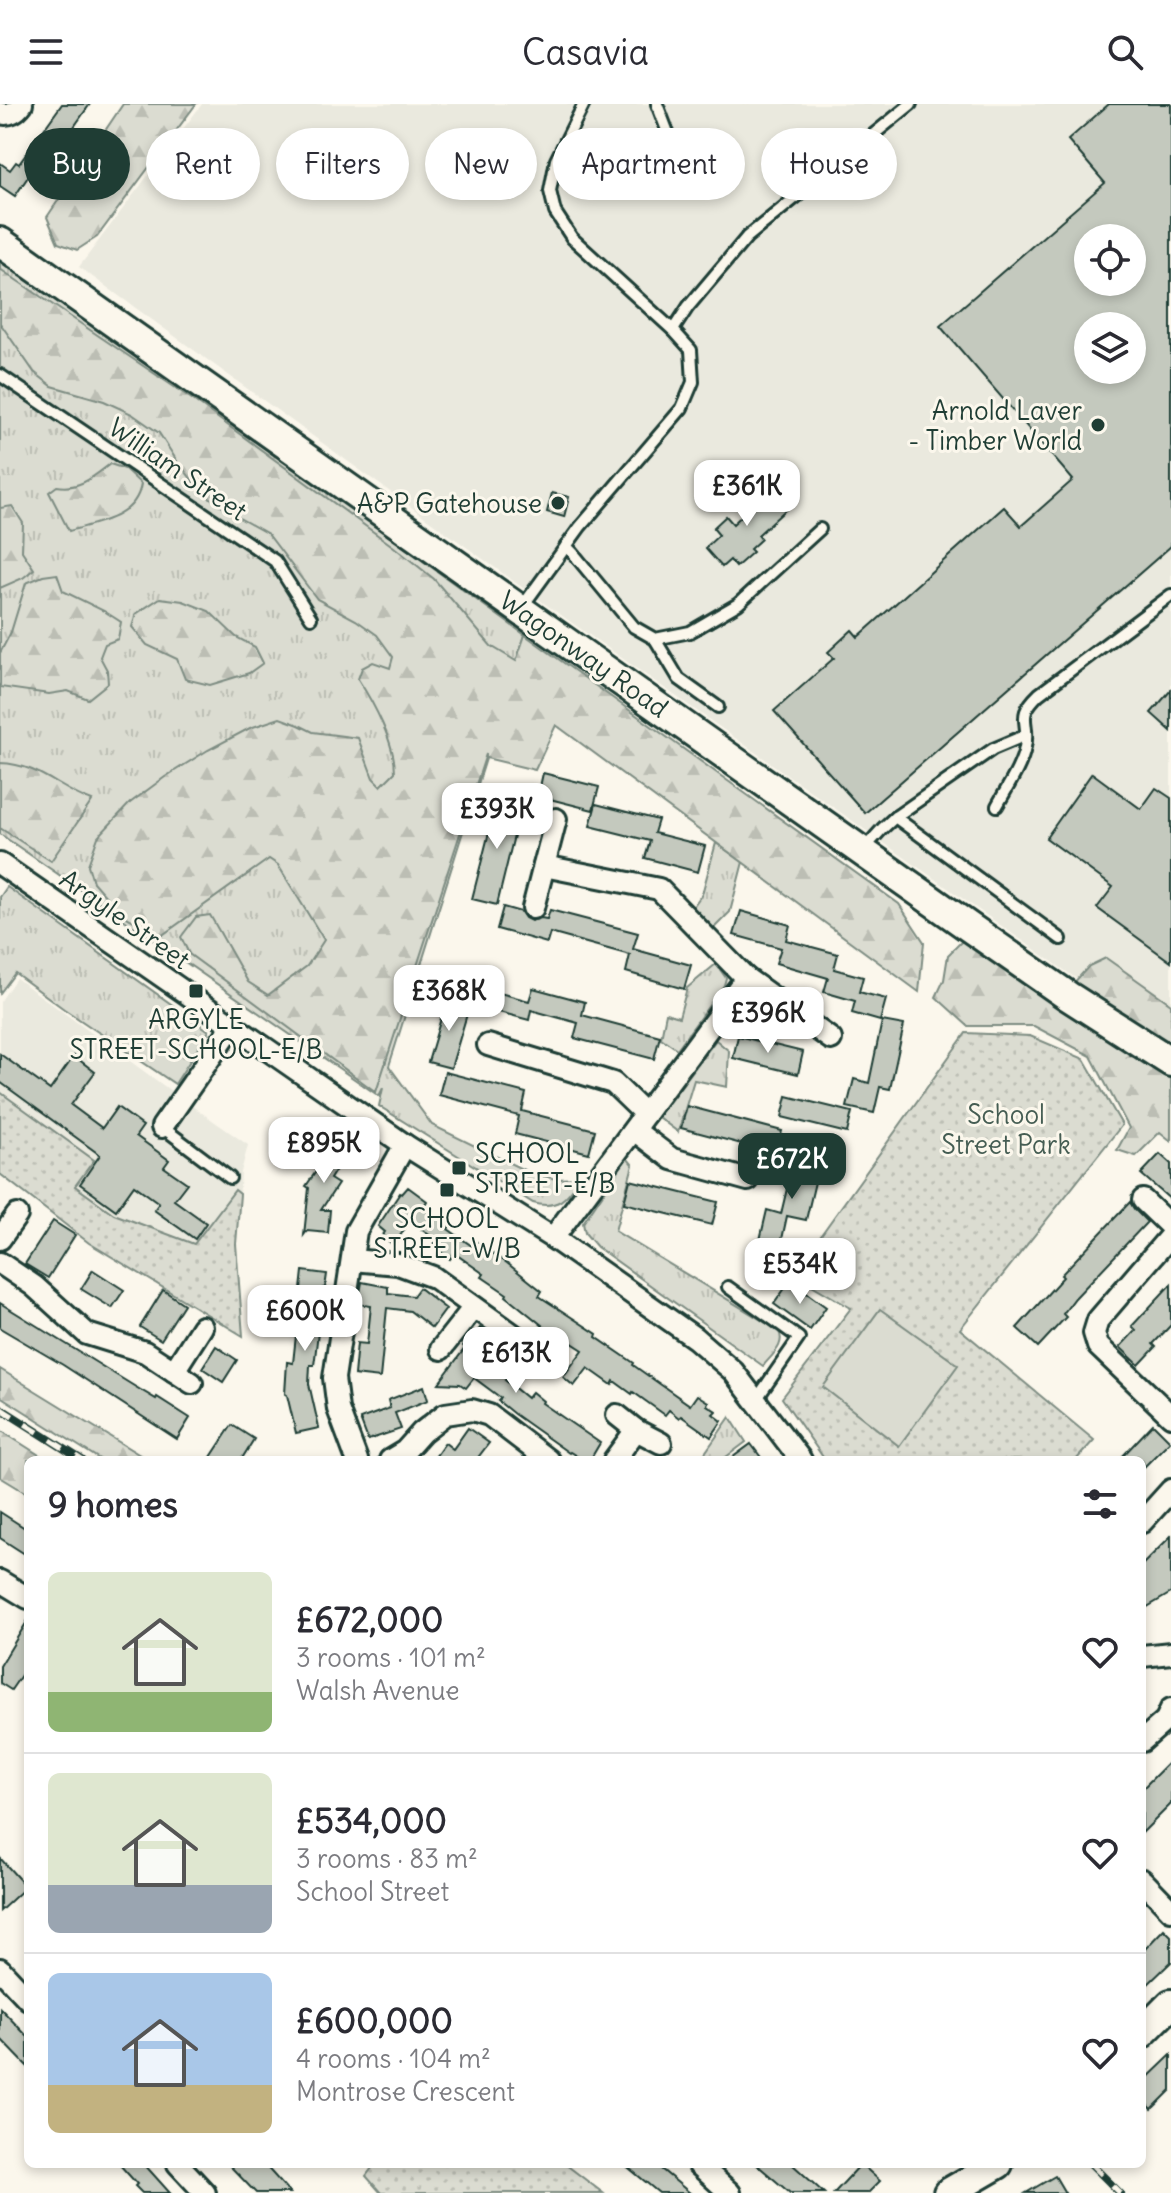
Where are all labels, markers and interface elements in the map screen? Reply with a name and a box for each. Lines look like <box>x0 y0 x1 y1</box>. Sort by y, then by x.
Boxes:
icon: menu <box>24 30 68 74</box>
text: Casavia <box>522 30 649 75</box>
icon: search <box>1103 30 1147 74</box>
chip: Buy <box>24 128 130 200</box>
chip: Rent <box>146 128 260 200</box>
chip: Filters <box>276 128 409 200</box>
chip: New <box>425 128 537 200</box>
chip: Apartment <box>553 128 745 200</box>
chip: House <box>761 128 897 200</box>
map controls <box>1074 224 1146 384</box>
button: locate <box>1074 224 1146 296</box>
button: layers <box>1074 312 1146 384</box>
place label: Arnold Laver - Timber World <box>908 394 1082 457</box>
street label: William Street <box>102 411 254 528</box>
marker: Arnold Laver - Timber World <box>1089 416 1107 434</box>
pin: £361K <box>691 460 803 528</box>
text: £361K <box>712 469 782 502</box>
place label: A&P Gatehouse <box>357 487 542 520</box>
marker: A&P Gatehouse <box>549 494 567 512</box>
street label: Wagonway Road <box>493 584 675 724</box>
pin: £393K <box>441 783 553 851</box>
text: £393K <box>460 792 534 825</box>
street label: Argyle Street <box>53 862 197 976</box>
pin: £368K <box>393 965 505 1033</box>
text: £368K <box>412 974 486 1007</box>
marker: ARGYLE STREET-SCHOOL-E/B <box>187 982 205 1000</box>
pin: £396K <box>712 987 824 1055</box>
text: £396K <box>731 996 805 1029</box>
place label: ARGYLE STREET-SCHOOL-E/B <box>69 1003 323 1066</box>
park label: School Street Park <box>941 1098 1071 1161</box>
pin: £895K <box>268 1117 380 1185</box>
text: £895K <box>287 1126 361 1159</box>
pin: £672K <box>736 1133 848 1201</box>
place label: SCHOOL STREET-E/B <box>475 1137 615 1200</box>
text: £672K <box>756 1142 828 1175</box>
marker: SCHOOL STREET-E/B <box>450 1159 468 1177</box>
marker: SCHOOL STREET-W/B <box>438 1181 456 1199</box>
place label: SCHOOL STREET-W/B <box>373 1202 521 1265</box>
pin: £534K <box>744 1238 856 1306</box>
text: £534K <box>763 1247 837 1280</box>
pin: £600K <box>249 1285 361 1353</box>
text: £600K <box>265 1294 345 1327</box>
pin: £613K <box>460 1327 572 1395</box>
text: £613K <box>481 1336 551 1369</box>
icon: filters <box>1078 1482 1122 1526</box>
text: 9 homes <box>48 1483 178 1526</box>
text: £672,000 <box>296 1598 443 1641</box>
icon: home <box>112 1604 208 1700</box>
icon: heart <box>1078 1630 1122 1674</box>
text: 3 rooms · 101 m² <box>296 1641 486 1674</box>
text: Walsh Avenue <box>296 1674 460 1707</box>
text: £534,000 <box>296 1799 447 1842</box>
icon: home <box>112 1805 208 1901</box>
icon: heart <box>1078 1831 1122 1875</box>
text: 3 rooms · 83 m² <box>296 1842 478 1875</box>
text: School Street <box>296 1875 449 1908</box>
text: £600,000 <box>296 1999 453 2042</box>
icon: home <box>112 2005 208 2101</box>
icon: heart <box>1078 2031 1122 2075</box>
text: 4 rooms · 104 m² <box>296 2042 491 2075</box>
text: Montrose Crescent <box>296 2075 515 2108</box>

